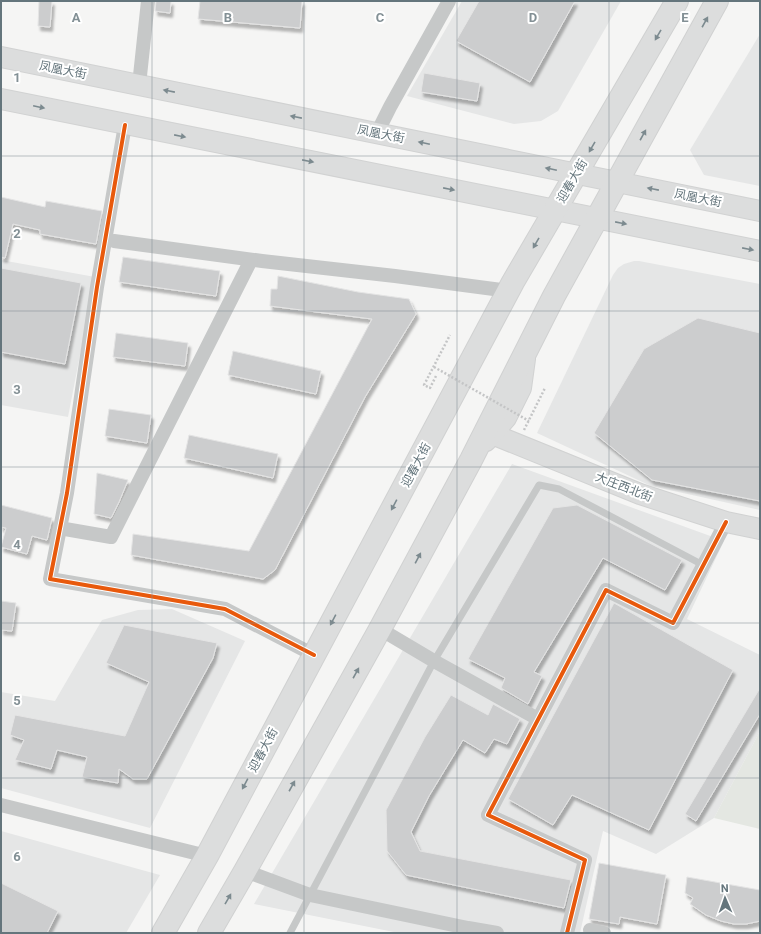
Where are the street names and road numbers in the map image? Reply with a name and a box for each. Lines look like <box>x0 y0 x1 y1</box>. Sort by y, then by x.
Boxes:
street label: 凤凰大街 <box>38 59 88 81</box>
street label: 凤凰大街 <box>356 123 406 145</box>
street label: 迎春大街 <box>554 157 590 205</box>
street label: 凤凰大街 <box>673 187 723 209</box>
street label: 迎春大街 <box>399 441 433 489</box>
street label: 大庄西北街 <box>593 470 655 504</box>
street label: 迎春大街 <box>246 726 280 774</box>

